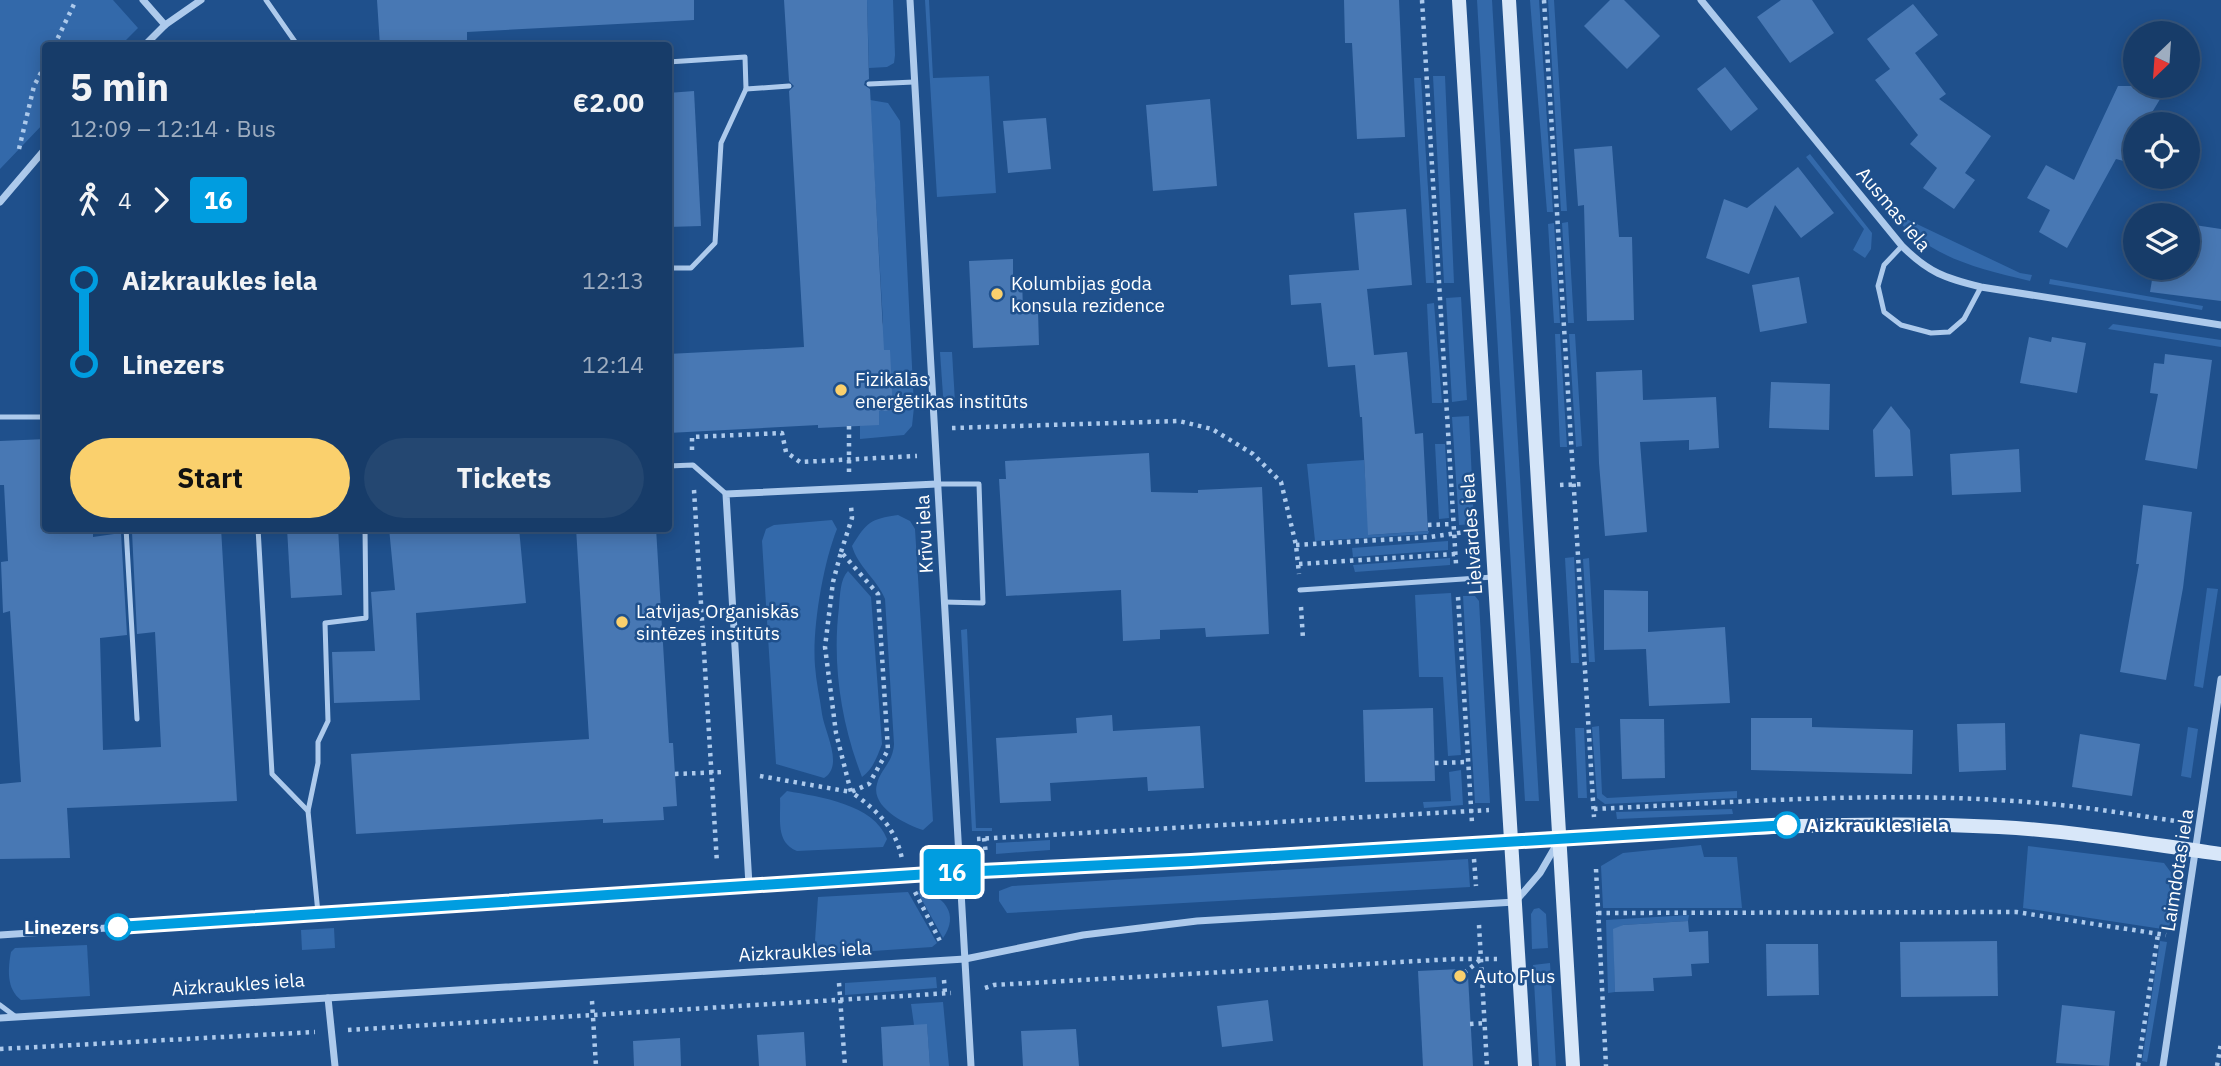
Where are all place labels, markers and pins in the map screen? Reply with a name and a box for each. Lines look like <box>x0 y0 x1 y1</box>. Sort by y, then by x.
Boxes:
place label: Kolumbijas goda konsula rezidence <box>1011 271 1165 317</box>
marker: Kolumbijas goda konsula rezidence <box>989 286 1005 302</box>
place label: Fizikālās enerģētikas institūts <box>855 367 1028 413</box>
marker: Fizikālās enerģētikas institūts <box>833 382 849 398</box>
place label: Latvijas Organiskās sintēzes institūts <box>636 599 799 645</box>
marker: Latvijas Organiskās sintēzes institūts <box>614 614 630 630</box>
marker: Aizkraukles iela <box>1774 812 1800 838</box>
place label: Aizkraukles iela <box>1806 813 1949 837</box>
marker: Linezers <box>105 914 131 940</box>
place label: Linezers <box>24 915 99 939</box>
place label: Auto Plus <box>1474 964 1555 988</box>
marker: Auto Plus <box>1452 968 1468 984</box>

